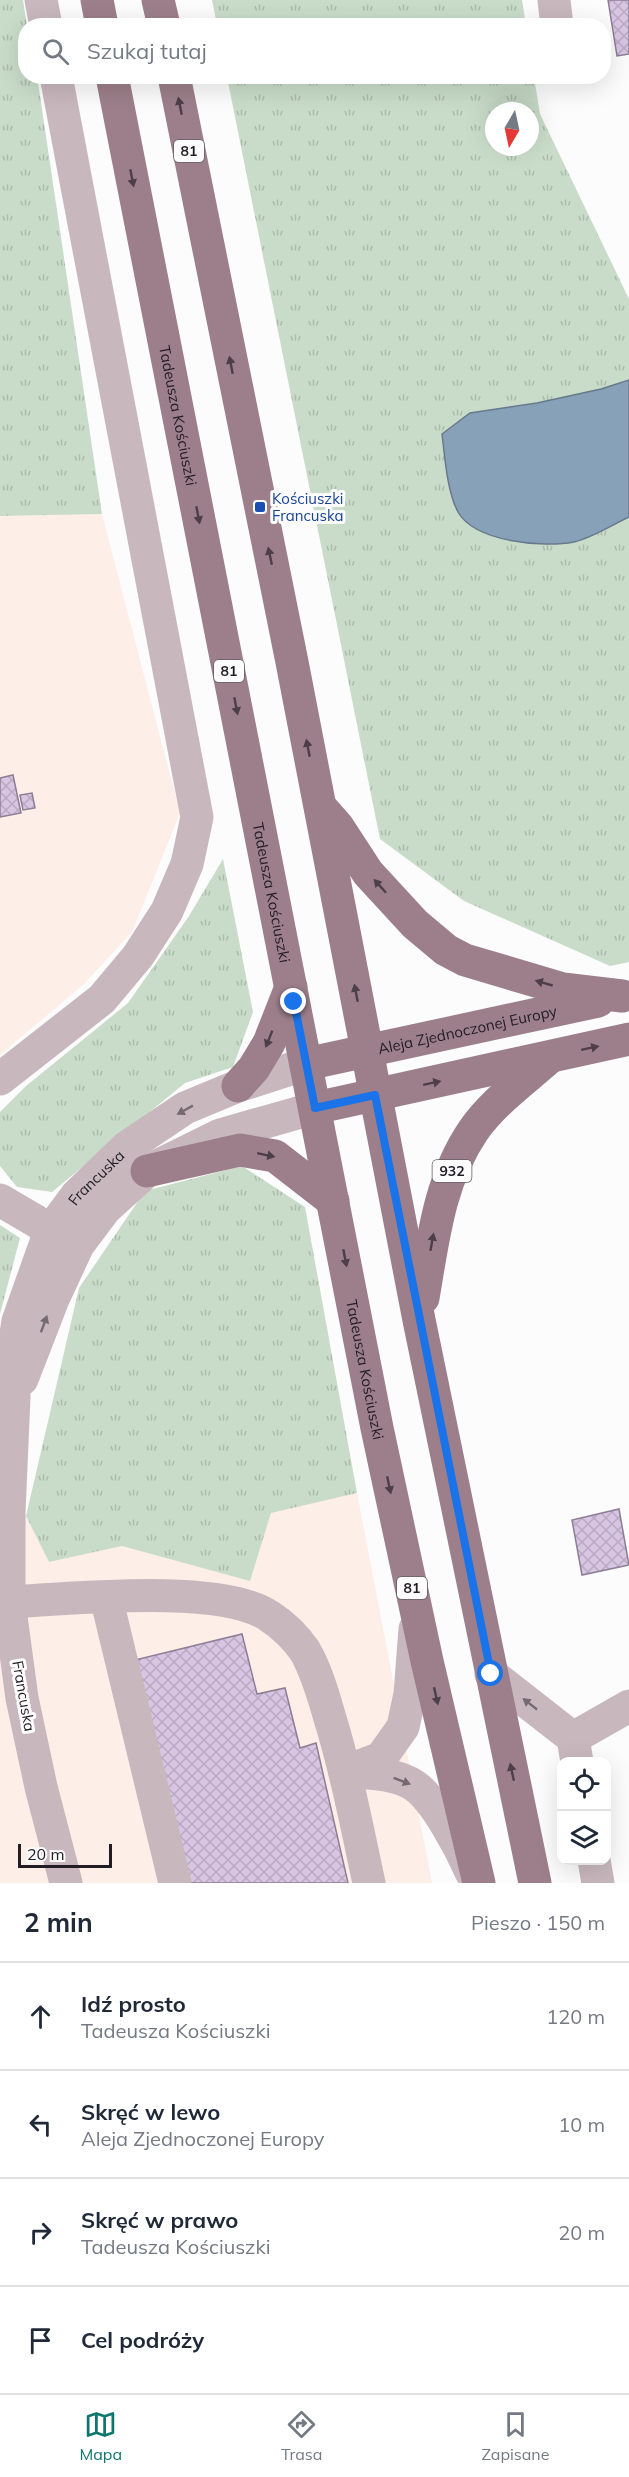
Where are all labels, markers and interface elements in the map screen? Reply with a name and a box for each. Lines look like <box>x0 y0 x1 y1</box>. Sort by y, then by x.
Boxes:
search box <box>18 18 611 84</box>
icon: search <box>39 35 72 68</box>
text: Szukaj tutaj <box>87 37 207 65</box>
one-way arrow <box>175 96 184 115</box>
north arrow <box>485 102 539 156</box>
road number: 81 <box>174 140 204 162</box>
one-way arrow <box>128 169 137 188</box>
street label: Tadeusza Kościuszki <box>156 344 202 487</box>
one-way arrow <box>226 356 236 375</box>
place label: Kościuszki Francuska <box>272 489 344 525</box>
marker: Kościuszki Francuska <box>253 500 267 514</box>
one-way arrow <box>194 506 203 525</box>
one-way arrow <box>265 547 274 566</box>
road number: 81 <box>214 660 244 682</box>
one-way arrow <box>232 697 241 716</box>
one-way arrow <box>303 738 312 757</box>
street label: Tadeusza Kościuszki <box>249 821 295 964</box>
one-way arrow <box>373 879 387 894</box>
one-way arrow <box>535 978 553 987</box>
one-way arrow <box>351 983 360 1002</box>
route end <box>280 988 306 1014</box>
street label: Aleja Zjednoczonej Europy <box>376 1001 559 1058</box>
one-way arrow <box>264 1031 274 1049</box>
one-way arrow <box>581 1042 600 1052</box>
one-way arrow <box>423 1078 442 1087</box>
one-way arrow <box>176 1105 193 1115</box>
street label: Francuska <box>63 1145 128 1209</box>
one-way arrow <box>257 1150 275 1160</box>
road number: 932 <box>432 1160 472 1182</box>
one-way arrow <box>428 1232 437 1251</box>
one-way arrow <box>341 1249 350 1268</box>
street label: Tadeusza Kościuszki <box>342 1298 389 1441</box>
one-way arrow <box>39 1315 49 1333</box>
one-way arrow <box>385 1476 395 1494</box>
road number: 81 <box>397 1577 427 1599</box>
street label: Francuska <box>8 1659 40 1733</box>
route start <box>477 1660 503 1686</box>
one-way arrow <box>431 1687 441 1705</box>
one-way arrow <box>522 1698 537 1710</box>
map controls <box>557 1757 611 1865</box>
button: locate <box>557 1757 611 1811</box>
one-way arrow <box>507 1763 517 1782</box>
one-way arrow <box>393 1777 411 1787</box>
button: layers <box>557 1811 611 1865</box>
scale bar <box>18 1841 112 1868</box>
text: 20 m <box>27 1844 64 1864</box>
text: 2 min <box>24 1906 93 1939</box>
text: Pieszo · 150 m <box>471 1910 605 1935</box>
text: Idź prosto <box>81 1990 186 2018</box>
icon: ahead <box>24 2000 57 2033</box>
text: 120 m <box>546 2004 605 2029</box>
text: Tadeusza Kościuszki <box>81 2018 271 2043</box>
text: Skręć w lewo <box>81 2098 220 2126</box>
icon: left <box>24 2108 57 2141</box>
text: 10 m <box>558 2112 605 2137</box>
text: Aleja Zjednoczonej Europy <box>81 2126 324 2151</box>
text: Skręć w prawo <box>81 2206 238 2234</box>
icon: right <box>24 2216 57 2249</box>
text: 20 m <box>558 2220 605 2245</box>
text: Tadeusza Kościuszki <box>81 2234 271 2259</box>
icon: arrive <box>24 2324 57 2357</box>
text: Cel podróży <box>81 2326 204 2354</box>
tab: Mapa <box>80 2408 122 2464</box>
tab: Trasa <box>281 2408 322 2464</box>
tab: Zapisane <box>481 2408 549 2464</box>

